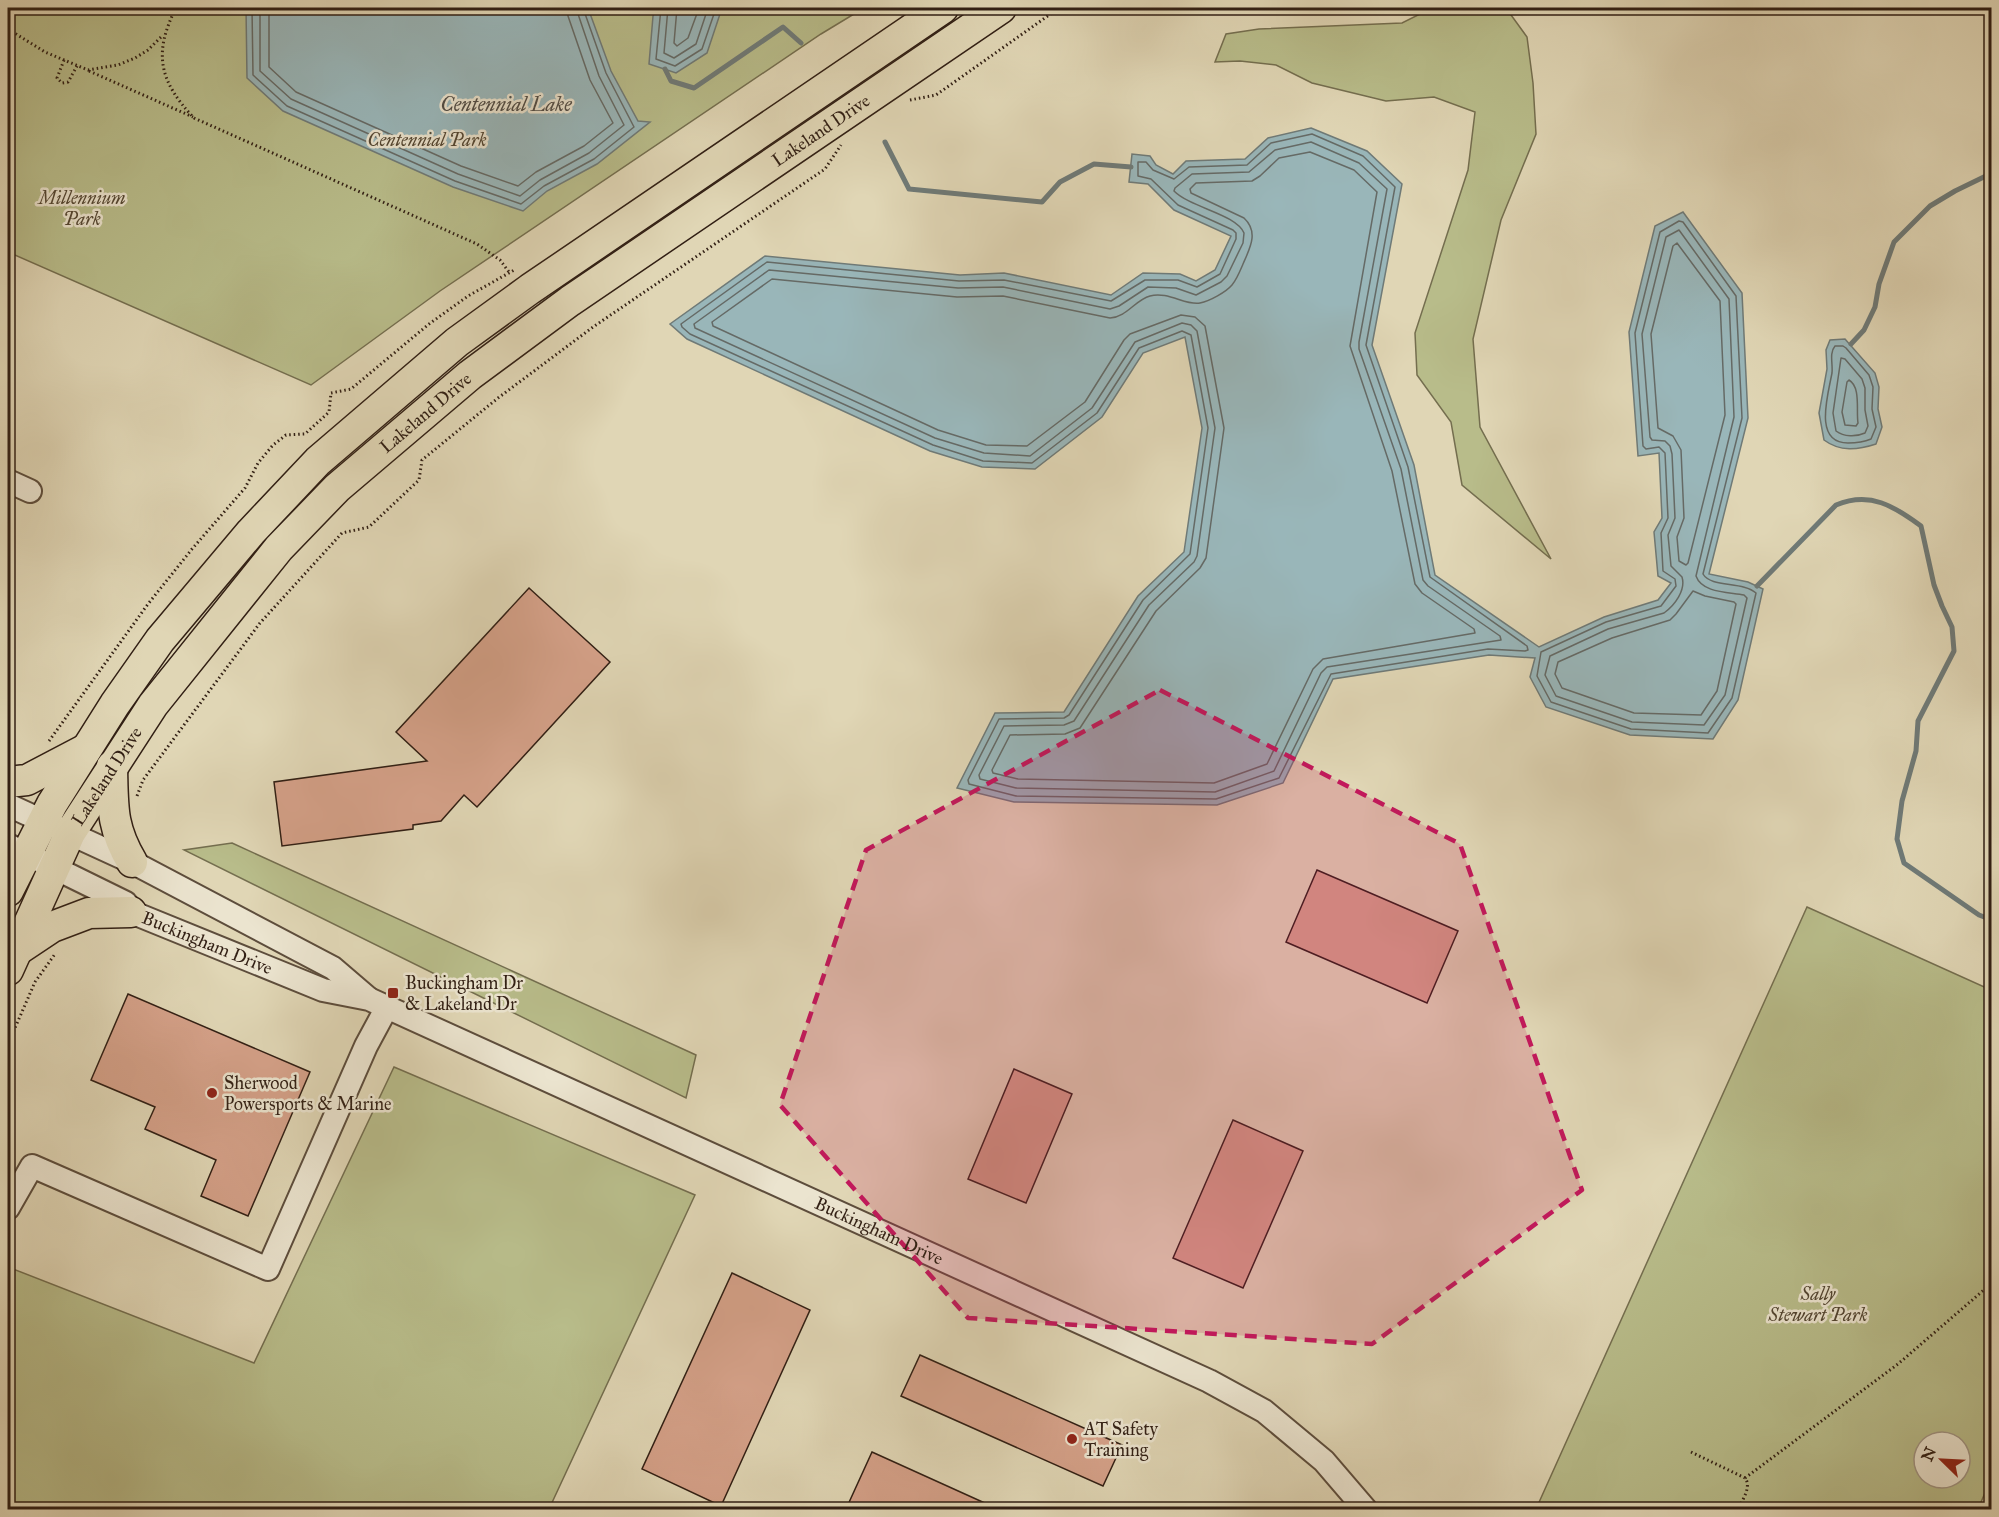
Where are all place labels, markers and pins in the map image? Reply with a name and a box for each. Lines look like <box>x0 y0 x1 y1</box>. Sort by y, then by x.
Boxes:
place label: Buckingham Dr & Lakeland Dr <box>405 972 523 1015</box>
marker: Buckingham Dr & Lakeland Dr <box>386 986 400 1000</box>
place label: Sherwood Powersports & Marine <box>224 1072 391 1115</box>
marker: Sherwood Powersports & Marine <box>205 1086 219 1100</box>
place label: AT Safety Training <box>1083 1418 1159 1462</box>
marker: AT Safety Training <box>1065 1432 1079 1446</box>

